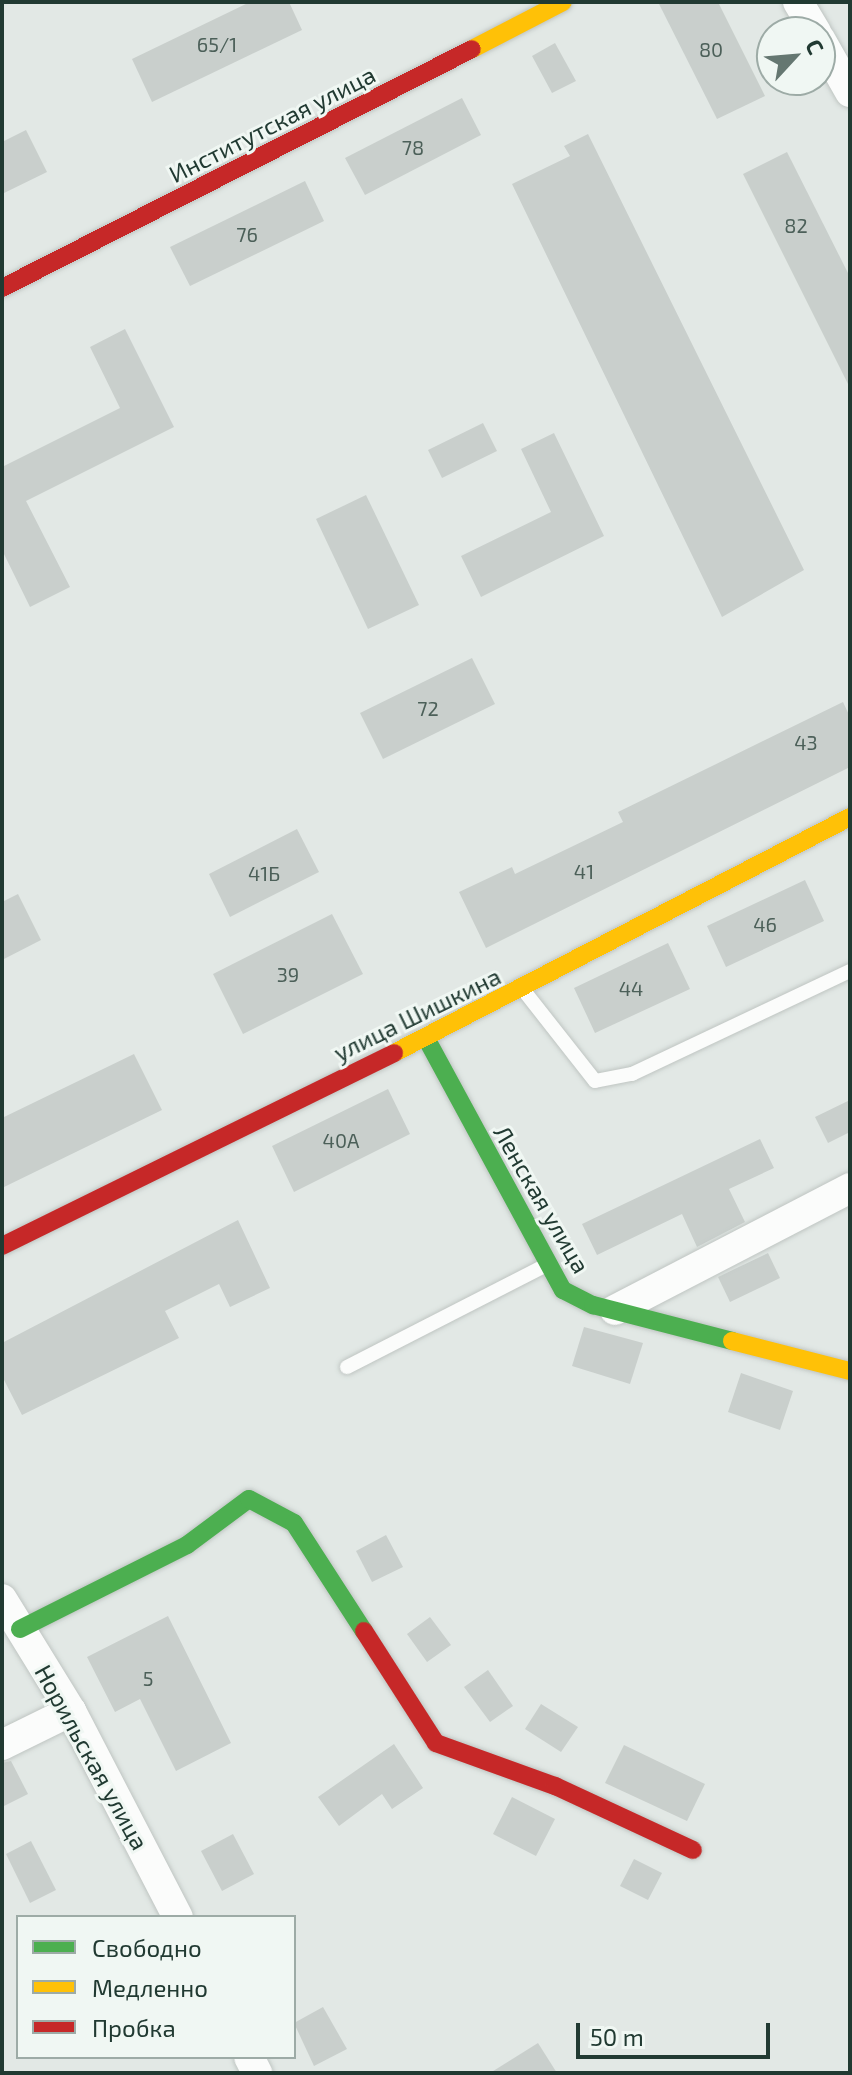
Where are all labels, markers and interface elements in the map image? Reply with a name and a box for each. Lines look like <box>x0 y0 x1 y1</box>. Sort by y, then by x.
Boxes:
north arrow <box>756 16 836 96</box>
house number: 65/1 <box>197 32 237 56</box>
text: С <box>801 35 830 58</box>
house number: 80 <box>699 37 723 61</box>
street label: Институтская улица <box>164 59 380 189</box>
house number: 78 <box>402 135 424 159</box>
house number: 82 <box>784 213 808 237</box>
house number: 76 <box>236 222 258 246</box>
house number: 72 <box>417 696 439 720</box>
house number: 43 <box>794 730 818 754</box>
house number: 41 <box>574 859 594 883</box>
house number: 41Б <box>248 861 280 885</box>
house number: 46 <box>753 912 777 936</box>
street label: улица Шишкина <box>329 961 505 1067</box>
house number: 39 <box>277 962 299 986</box>
house number: 44 <box>619 976 643 1000</box>
street label: Ленская улица <box>488 1120 596 1278</box>
house number: 40А <box>323 1128 359 1152</box>
street label: Норильская улица <box>29 1659 155 1855</box>
house number: 5 <box>143 1666 153 1690</box>
legend <box>16 1915 296 2059</box>
text: Свободно <box>92 1933 202 1962</box>
text: Медленно <box>92 1973 208 2002</box>
scale bar <box>580 2007 774 2057</box>
text: Пробка <box>92 2013 176 2042</box>
text: 50 m <box>590 2022 644 2051</box>

